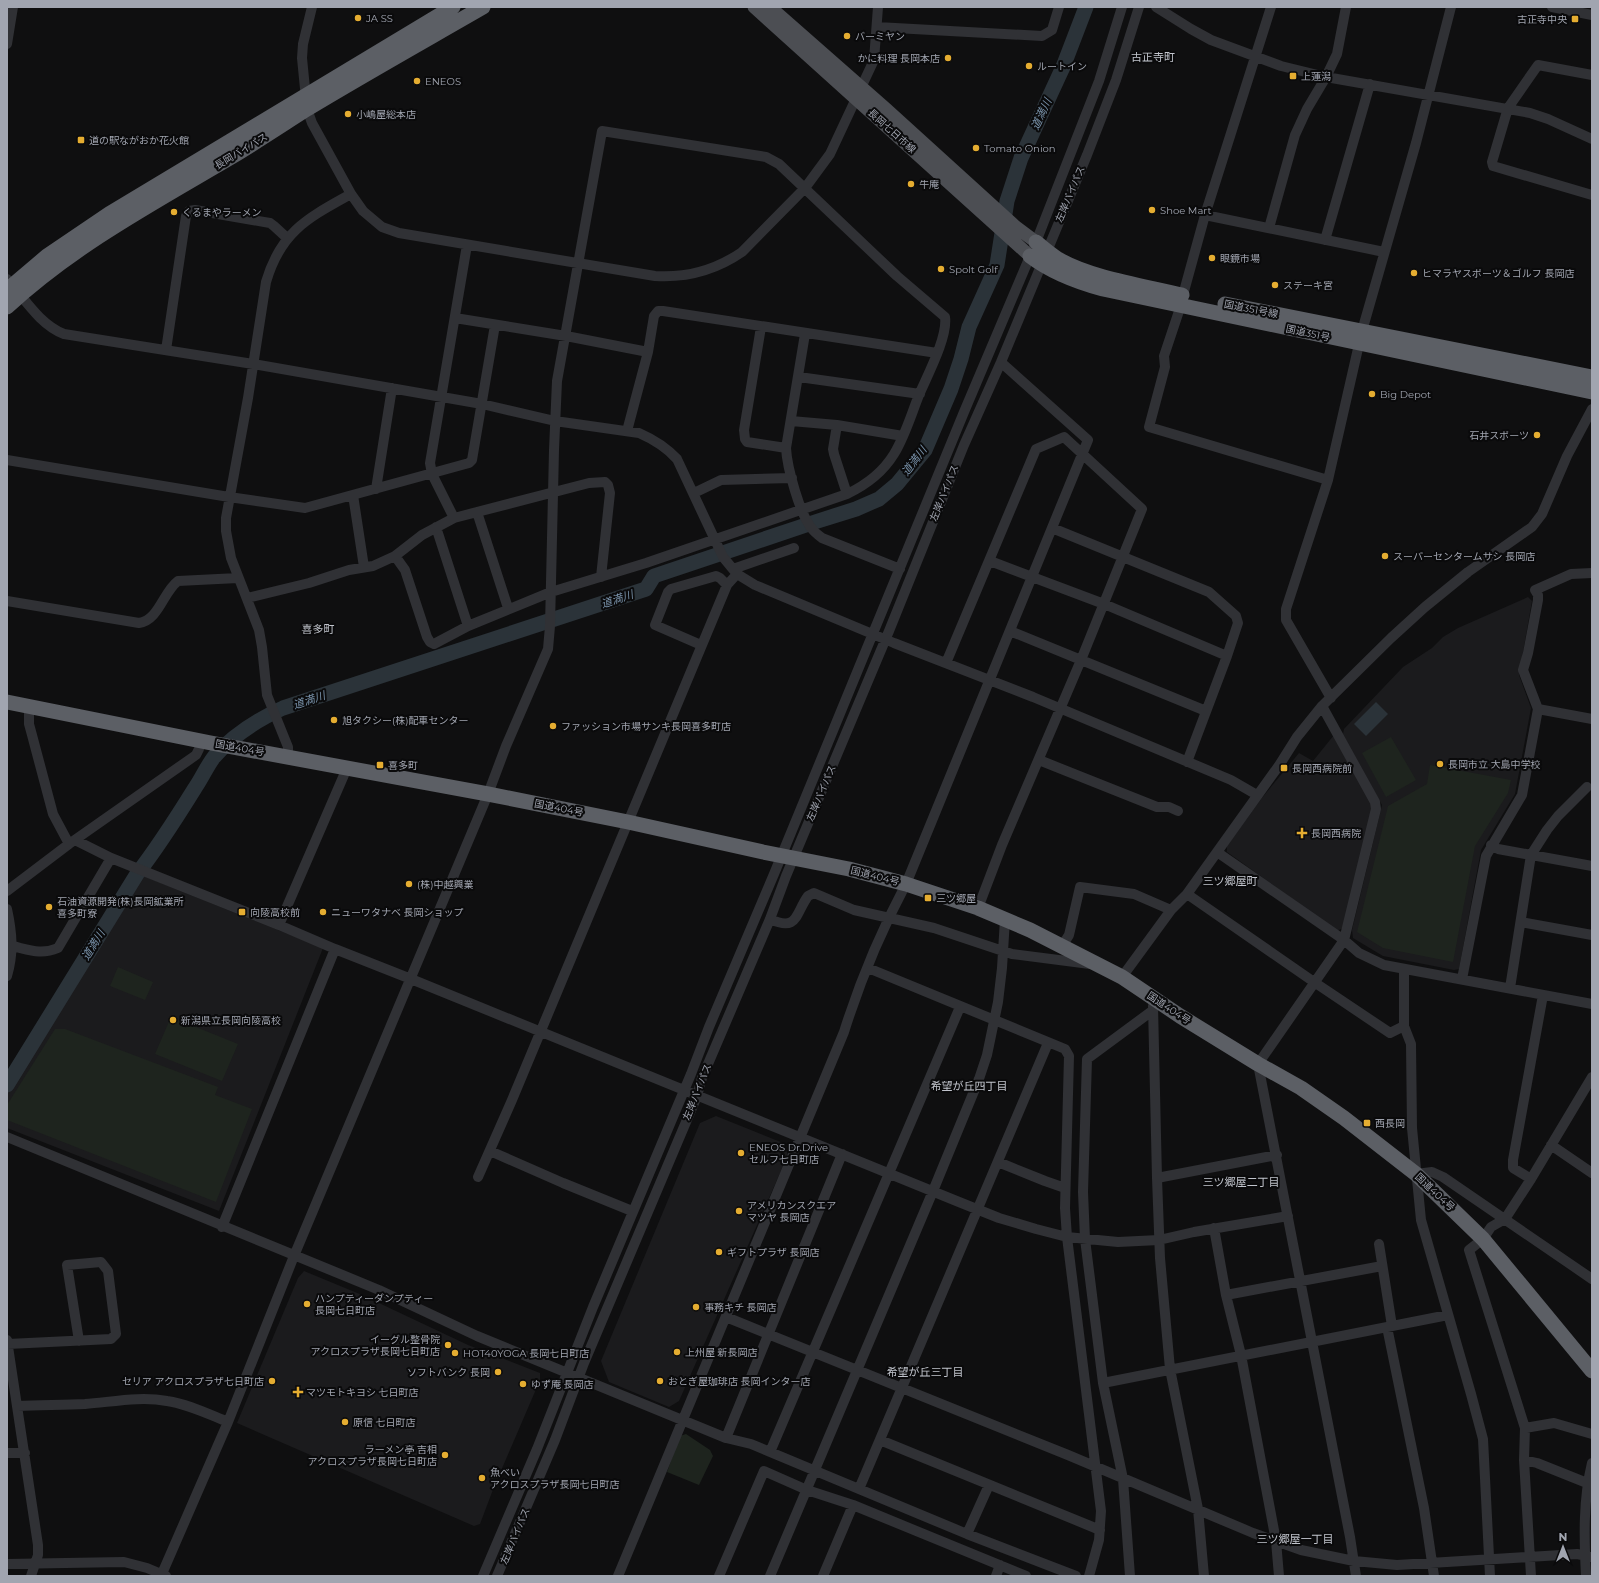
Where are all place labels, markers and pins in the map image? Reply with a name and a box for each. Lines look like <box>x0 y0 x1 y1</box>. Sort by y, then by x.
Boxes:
place label: JA SS <box>365 12 393 25</box>
marker: JA SS <box>353 13 363 23</box>
place label: 古正寺中央 <box>1517 13 1568 26</box>
marker: 古正寺中央 <box>1570 14 1580 24</box>
place label: バーミヤン <box>855 30 905 43</box>
marker: バーミヤン <box>842 31 852 41</box>
place label: かに料理 長岡本店 <box>857 52 940 65</box>
marker: かに料理 長岡本店 <box>943 53 953 63</box>
place label: ルートイン <box>1037 60 1087 73</box>
marker: ルートイン <box>1024 61 1034 71</box>
place label: 上蓮潟 <box>1301 70 1331 83</box>
marker: 上蓮潟 <box>1288 71 1298 81</box>
place label: ENEOS <box>425 75 461 88</box>
marker: ENEOS <box>412 76 422 86</box>
place label: 小嶋屋総本店 <box>356 108 416 121</box>
marker: 小嶋屋総本店 <box>343 109 353 119</box>
place label: 道の駅ながおか花火館 <box>89 134 189 147</box>
marker: 道の駅ながおか花火館 <box>76 135 86 145</box>
place label: Tomato Onion <box>984 142 1056 155</box>
marker: Tomato Onion <box>971 143 981 153</box>
place label: 牛庵 <box>919 178 939 191</box>
marker: 牛庵 <box>906 179 916 189</box>
place label: Shoe Mart <box>1160 204 1212 217</box>
marker: Shoe Mart <box>1147 205 1157 215</box>
place label: くるまやラーメン <box>182 206 261 219</box>
marker: くるまやラーメン <box>169 207 179 217</box>
place label: 眼鏡市場 <box>1220 252 1260 265</box>
marker: 眼鏡市場 <box>1207 253 1217 263</box>
place label: Spolt Golf <box>949 263 998 276</box>
marker: Spolt Golf <box>936 264 946 274</box>
place label: ヒマラヤスポーツ＆ゴルフ 長岡店 <box>1422 267 1574 280</box>
marker: ヒマラヤスポーツ＆ゴルフ 長岡店 <box>1409 268 1419 278</box>
place label: ステーキ宮 <box>1283 279 1333 292</box>
marker: ステーキ宮 <box>1270 280 1280 290</box>
place label: Big Depot <box>1380 388 1431 401</box>
marker: Big Depot <box>1367 389 1377 399</box>
place label: 石井スポーツ <box>1469 429 1529 442</box>
marker: 石井スポーツ <box>1532 430 1542 440</box>
place label: スーパーセンタームサシ 長岡店 <box>1393 550 1535 563</box>
marker: スーパーセンタームサシ 長岡店 <box>1380 551 1390 561</box>
place label: 旭タクシー(株)配車センター <box>342 714 469 727</box>
marker: 旭タクシー(株)配車センター <box>329 715 339 725</box>
place label: ファッション市場サンキ長岡喜多町店 <box>561 720 731 733</box>
marker: ファッション市場サンキ長岡喜多町店 <box>548 721 558 731</box>
place label: 長岡市立 大島中学校 <box>1448 758 1541 771</box>
place label: 喜多町 <box>388 759 418 772</box>
marker: 長岡市立 大島中学校 <box>1435 759 1445 769</box>
marker: 喜多町 <box>375 760 385 770</box>
place label: 長岡西病院前 <box>1292 762 1352 775</box>
marker: 長岡西病院前 <box>1279 763 1289 773</box>
marker: 長岡西病院 <box>1296 827 1308 839</box>
place label: 長岡西病院 <box>1311 827 1361 840</box>
place label: (株)中越興業 <box>417 878 474 891</box>
marker: (株)中越興業 <box>404 879 414 889</box>
place label: 三ツ郷屋 <box>936 892 976 905</box>
marker: 三ツ郷屋 <box>923 893 933 903</box>
place label: 石油資源開発(株)長岡鉱業所 喜多町寮 <box>57 895 184 920</box>
marker: 石油資源開発(株)長岡鉱業所 喜多町寮 <box>44 902 54 912</box>
place label: 向陵高校前 <box>250 906 300 919</box>
place label: ニューワタナベ 長岡ショップ <box>331 906 464 919</box>
marker: 向陵高校前 <box>237 907 247 917</box>
marker: ニューワタナベ 長岡ショップ <box>318 907 328 917</box>
place label: 新潟県立長岡向陵高校 <box>181 1014 281 1027</box>
marker: 新潟県立長岡向陵高校 <box>168 1015 178 1025</box>
place label: 西長岡 <box>1375 1117 1405 1130</box>
marker: 西長岡 <box>1362 1118 1372 1128</box>
place label: ENEOS Dr.Drive セルフ七日町店 <box>749 1141 828 1166</box>
marker: ENEOS Dr.Drive セルフ七日町店 <box>736 1148 746 1158</box>
place label: アメリカンスクエア マツヤ 長岡店 <box>747 1199 836 1224</box>
marker: アメリカンスクエア マツヤ 長岡店 <box>734 1206 744 1216</box>
place label: ギフトプラザ 長岡店 <box>727 1246 820 1259</box>
marker: ギフトプラザ 長岡店 <box>714 1247 724 1257</box>
place label: ハンプティーダンプティー 長岡七日町店 <box>315 1292 433 1317</box>
marker: ハンプティーダンプティー 長岡七日町店 <box>302 1299 312 1309</box>
place label: 事務キチ 長岡店 <box>704 1301 777 1314</box>
marker: 事務キチ 長岡店 <box>691 1302 701 1312</box>
place label: イーグル整骨院 アクロスプラザ長岡七日町店 <box>311 1333 440 1358</box>
marker: イーグル整骨院 アクロスプラザ長岡七日町店 <box>443 1340 453 1350</box>
place label: 上州屋 新長岡店 <box>685 1346 758 1359</box>
place label: HOT40YOGA 長岡七日町店 <box>463 1347 589 1360</box>
marker: 上州屋 新長岡店 <box>672 1347 682 1357</box>
marker: HOT40YOGA 長岡七日町店 <box>450 1348 460 1358</box>
place label: ソフトバンク 長岡 <box>407 1366 490 1379</box>
marker: ソフトバンク 長岡 <box>493 1367 503 1377</box>
place label: セリア アクロスプラザ七日町店 <box>122 1375 264 1388</box>
place label: おとぎ屋珈琲店 長岡インター店 <box>668 1375 811 1388</box>
marker: セリア アクロスプラザ七日町店 <box>267 1376 277 1386</box>
marker: おとぎ屋珈琲店 長岡インター店 <box>655 1376 665 1386</box>
place label: ゆず庵 長岡店 <box>531 1378 594 1391</box>
marker: ゆず庵 長岡店 <box>518 1379 528 1389</box>
place label: マツモトキヨシ 七日町店 <box>306 1386 419 1399</box>
marker: マツモトキヨシ 七日町店 <box>293 1387 303 1397</box>
place label: 原信 七日町店 <box>353 1416 416 1429</box>
marker: 原信 七日町店 <box>340 1417 350 1427</box>
place label: ラーメン亭 吉相 アクロスプラザ長岡七日町店 <box>308 1443 437 1468</box>
marker: ラーメン亭 吉相 アクロスプラザ長岡七日町店 <box>440 1450 450 1460</box>
place label: 魚べい アクロスプラザ長岡七日町店 <box>490 1466 620 1491</box>
marker: 魚べい アクロスプラザ長岡七日町店 <box>477 1473 487 1483</box>

